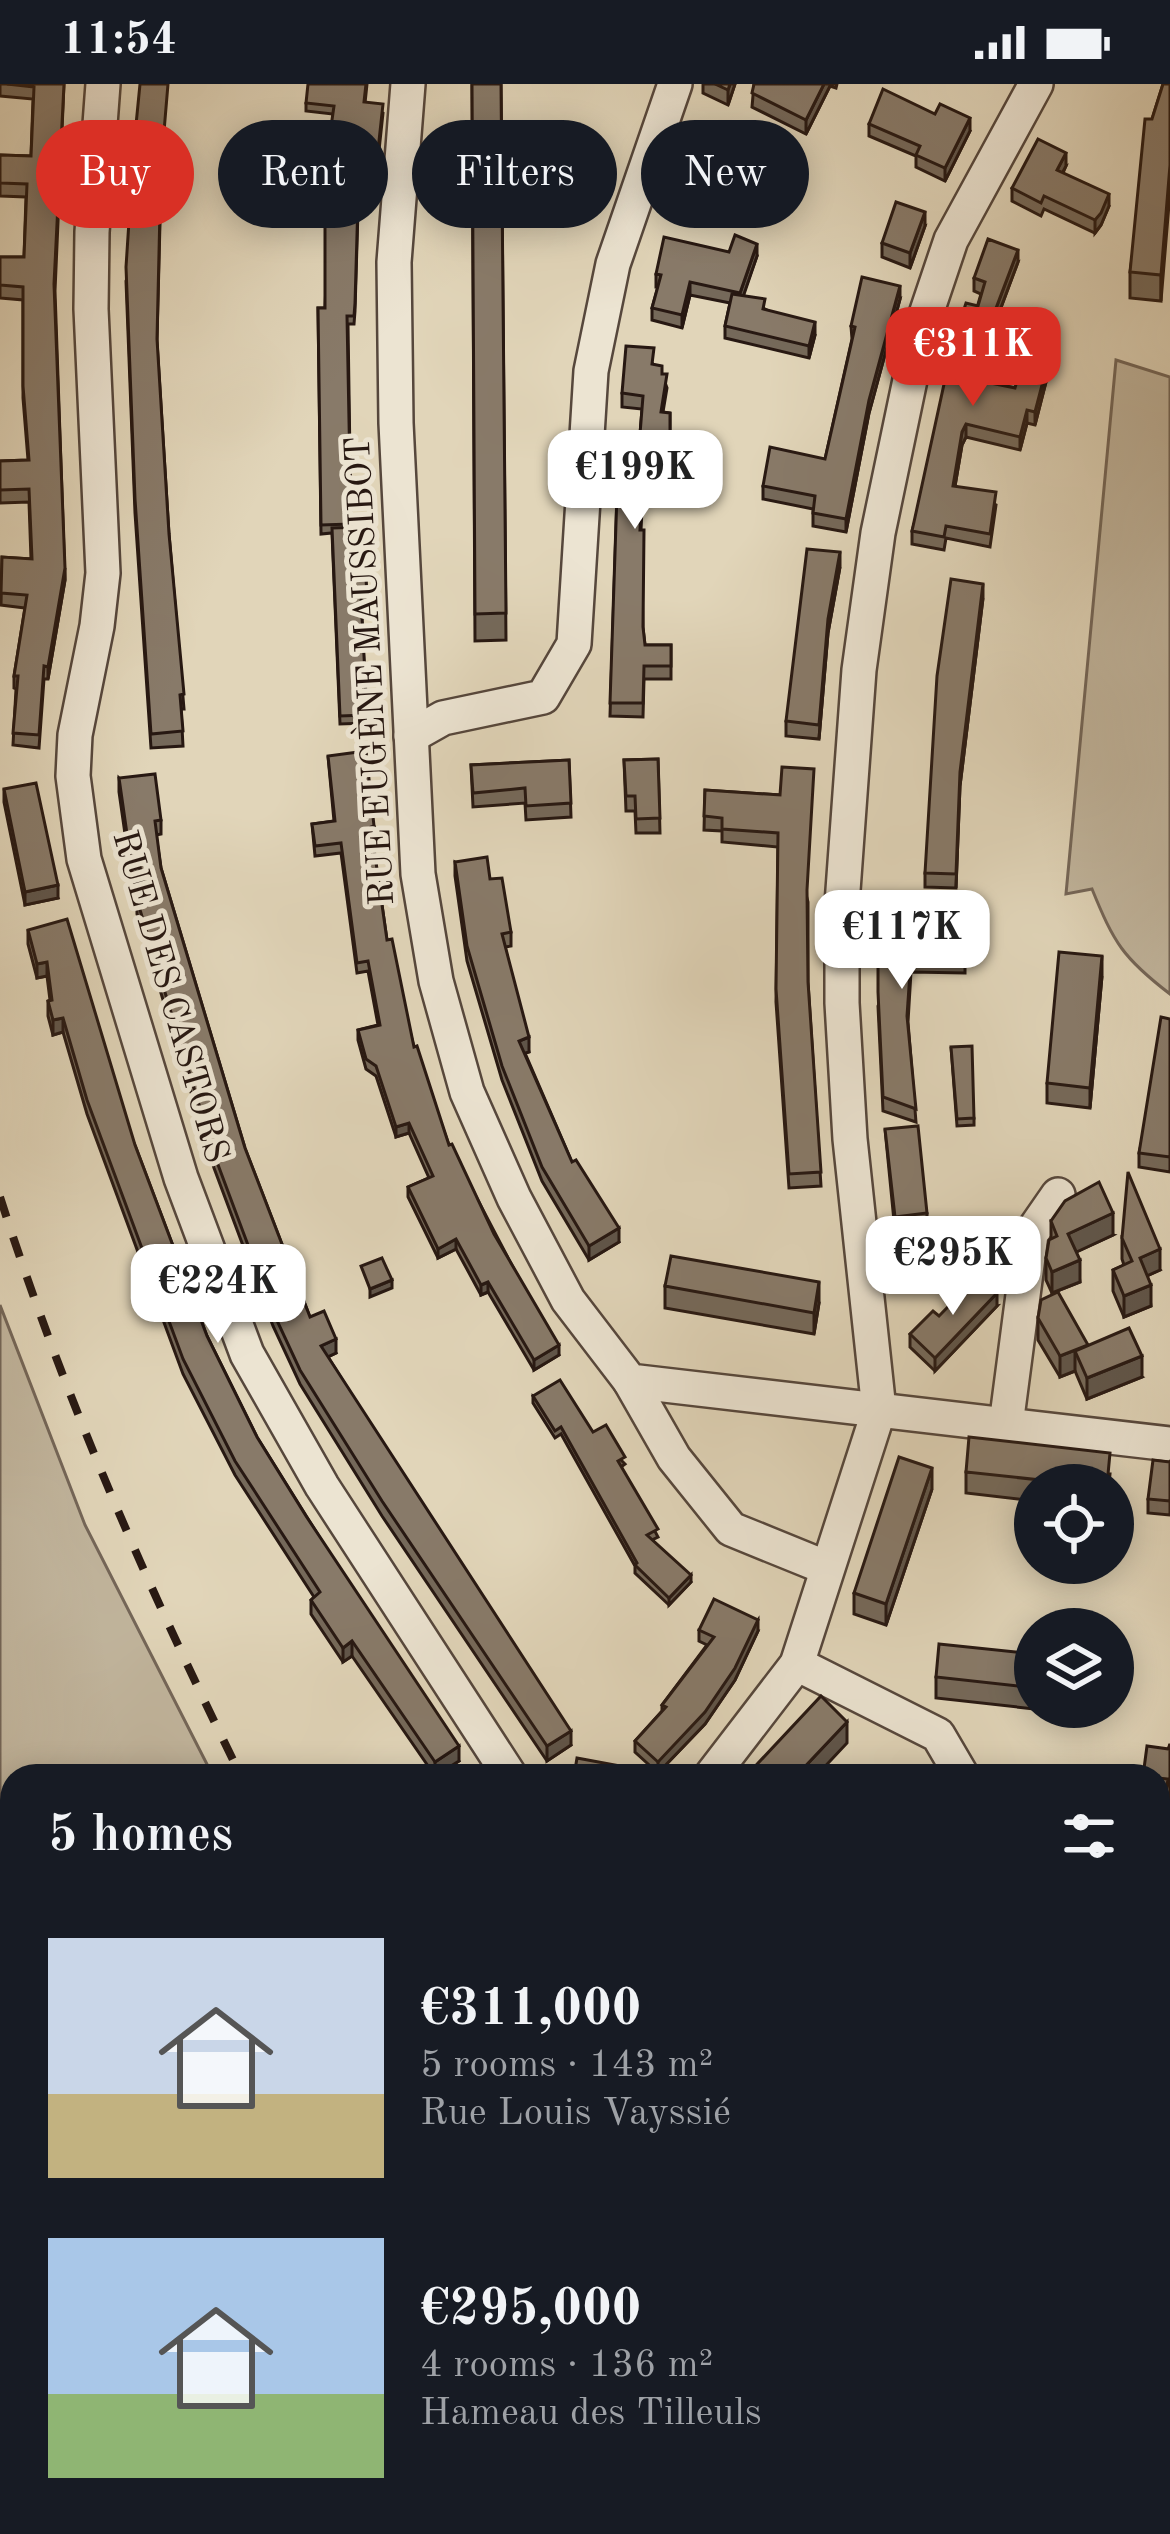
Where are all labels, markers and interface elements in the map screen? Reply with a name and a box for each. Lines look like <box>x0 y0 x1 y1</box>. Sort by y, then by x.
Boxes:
text: 11:54 <box>60 19 177 64</box>
chip: Buy <box>36 120 194 228</box>
chip: Rent <box>218 120 388 228</box>
chip: Filters <box>412 120 617 228</box>
chip: New <box>641 120 809 228</box>
pin: €311K <box>889 307 1057 409</box>
text: €311K <box>913 326 1033 365</box>
pin: €199K <box>551 430 719 532</box>
street label: RUE EUGÈNE MAUSSIBOT <box>335 435 402 907</box>
text: €199K <box>575 449 695 488</box>
street label: RUE DES CASTORS <box>104 827 234 1167</box>
pin: €117K <box>818 890 986 992</box>
text: €117K <box>842 909 962 948</box>
pin: €295K <box>869 1216 1037 1318</box>
text: €295K <box>893 1235 1013 1274</box>
pin: €224K <box>134 1244 302 1346</box>
text: €224K <box>158 1263 278 1302</box>
map controls <box>1014 1464 1134 1728</box>
button: locate <box>1014 1464 1134 1584</box>
button: layers <box>1014 1608 1134 1728</box>
icon: filters <box>1056 1803 1122 1869</box>
text: 5 homes <box>48 1811 233 1862</box>
text: €311,000 <box>420 1985 641 2036</box>
icon: home <box>144 1986 288 2130</box>
text: 5 rooms · 143 m² <box>420 2046 713 2085</box>
text: Rue Louis Vayssié <box>420 2094 731 2133</box>
text: €295,000 <box>420 2285 641 2336</box>
icon: home <box>144 2286 288 2430</box>
text: 4 rooms · 136 m² <box>420 2346 713 2385</box>
text: Hameau des Tilleuls <box>420 2394 762 2433</box>

